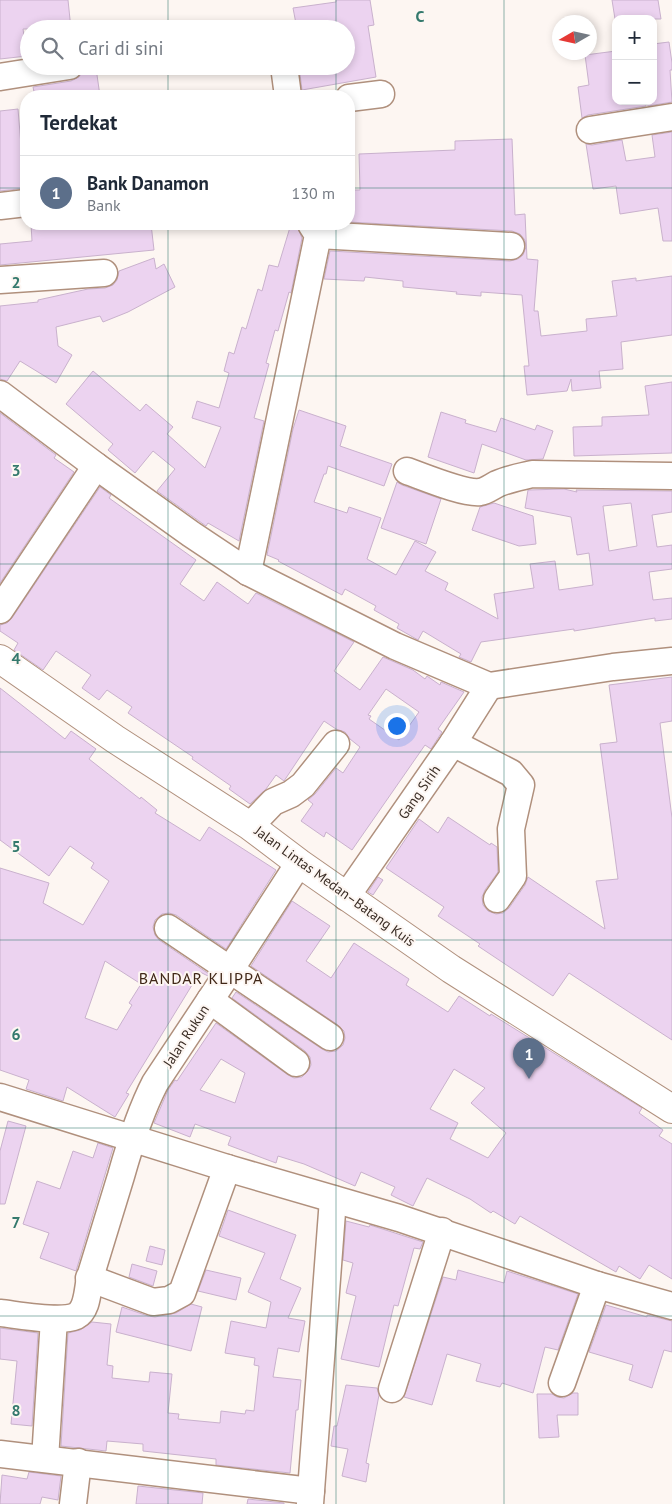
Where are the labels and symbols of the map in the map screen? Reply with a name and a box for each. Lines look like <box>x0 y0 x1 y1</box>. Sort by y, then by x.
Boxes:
text: C <box>416 6 425 26</box>
north arrow <box>552 15 597 60</box>
text: 2 <box>11 272 21 292</box>
text: 3 <box>11 460 21 480</box>
text: 4 <box>11 648 21 668</box>
your location <box>384 713 410 739</box>
street label: Gang Sirih <box>394 762 444 822</box>
street label: Jalan Lintas Medan–Batang Kuis <box>250 821 419 950</box>
text: 5 <box>11 836 21 856</box>
district label: BANDAR KLIPPA <box>139 968 263 988</box>
street label: Jalan Rukun <box>159 1001 213 1072</box>
text: 6 <box>11 1024 21 1044</box>
pin: 1 <box>513 1038 545 1079</box>
text: 7 <box>11 1212 21 1232</box>
text: 8 <box>11 1400 21 1420</box>

